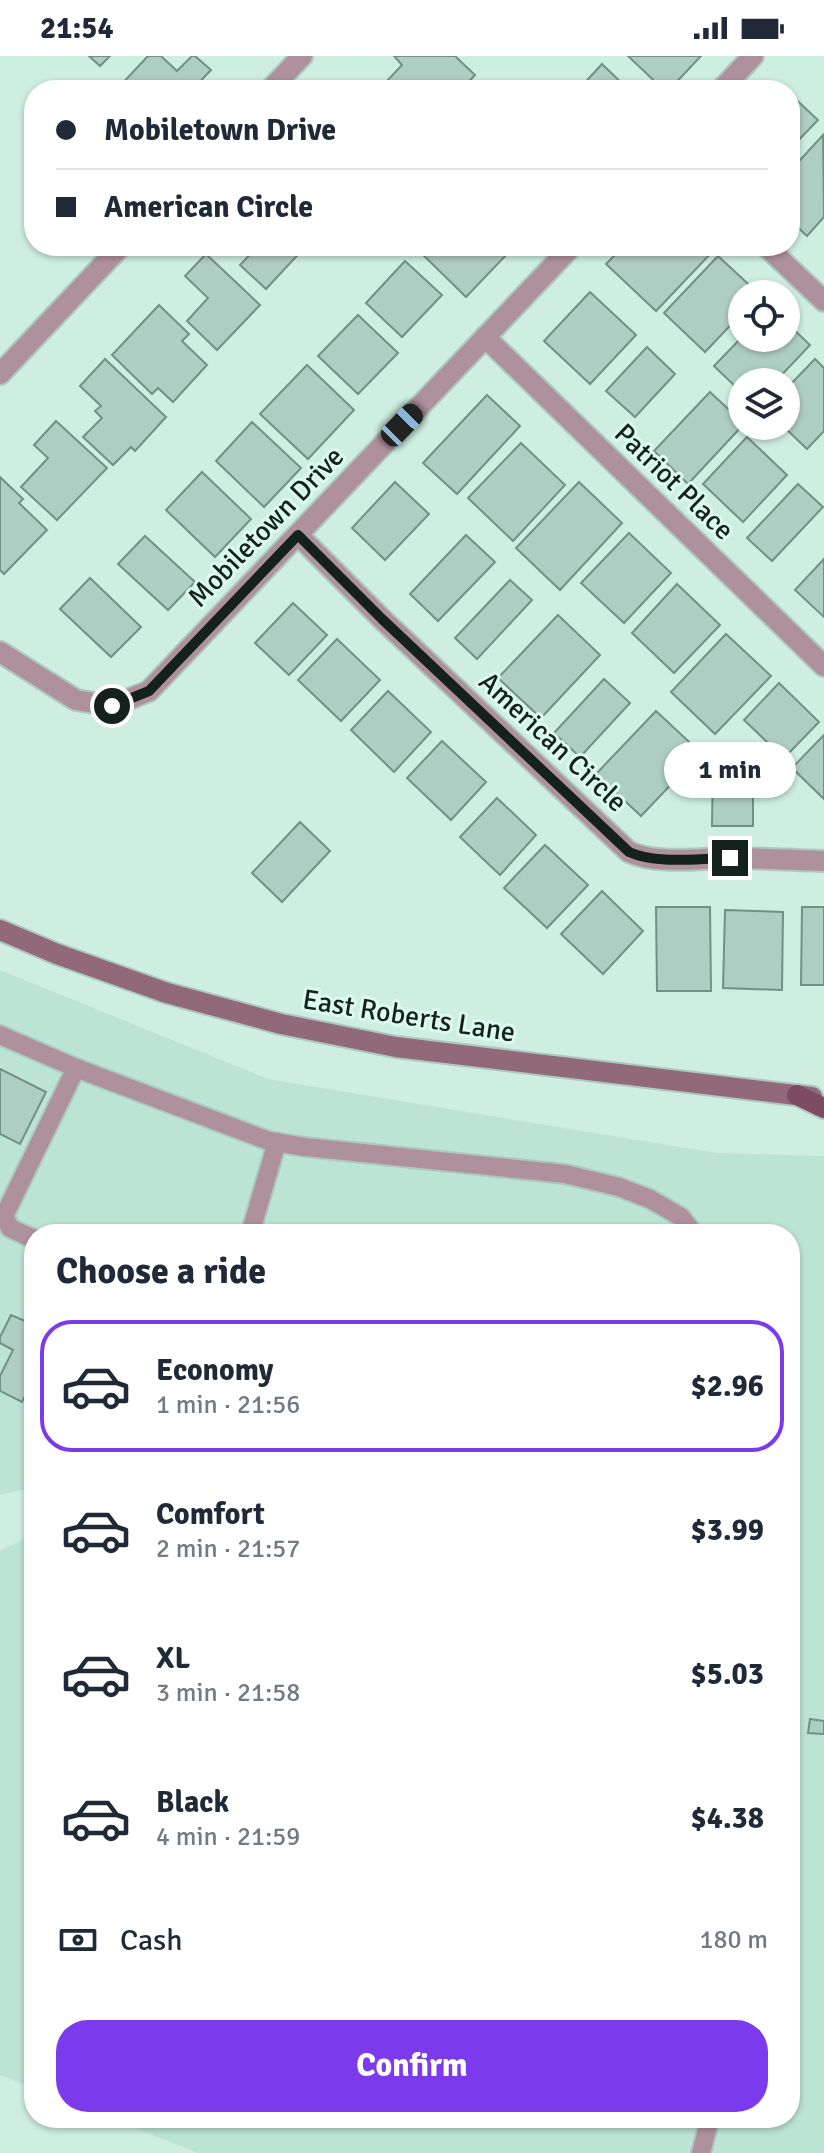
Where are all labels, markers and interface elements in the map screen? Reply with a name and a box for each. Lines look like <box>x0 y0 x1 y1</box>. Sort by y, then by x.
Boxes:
text: 21:54 <box>40 10 114 47</box>
text: Mobiletown Drive <box>104 112 336 149</box>
text: American Circle <box>104 189 313 226</box>
map controls <box>728 280 800 440</box>
button: locate <box>728 280 800 352</box>
button: layers <box>728 368 800 440</box>
car <box>377 399 427 451</box>
street label: Patriot Place <box>607 417 741 547</box>
street label: Mobiletown Drive <box>181 440 351 614</box>
street label: American Circle <box>472 665 634 819</box>
route start <box>94 688 130 724</box>
callout: 1 min <box>664 742 796 798</box>
text: 1 min <box>699 754 761 786</box>
route end <box>712 840 748 876</box>
street label: East Roberts Lane <box>300 982 518 1050</box>
text: Choose a ride <box>56 1249 266 1294</box>
icon: car <box>60 1350 132 1422</box>
text: Economy <box>156 1352 273 1389</box>
text: $2.96 <box>691 1368 764 1405</box>
text: 1 min · 21:56 <box>156 1389 300 1421</box>
icon: car <box>60 1494 132 1566</box>
text: Comfort <box>156 1496 265 1533</box>
text: $3.99 <box>691 1512 764 1549</box>
text: 2 min · 21:57 <box>156 1533 300 1565</box>
icon: car <box>60 1638 132 1710</box>
text: XL <box>156 1640 190 1677</box>
text: $5.03 <box>691 1656 764 1693</box>
text: 3 min · 21:58 <box>156 1677 300 1709</box>
icon: car <box>60 1782 132 1854</box>
text: Black <box>156 1784 229 1821</box>
text: $4.38 <box>691 1800 764 1837</box>
text: 4 min · 21:59 <box>156 1821 300 1853</box>
icon: cash <box>56 1918 100 1962</box>
text: Cash <box>120 1922 183 1959</box>
text: 180 m <box>699 1924 768 1956</box>
button: Confirm <box>56 2020 768 2112</box>

